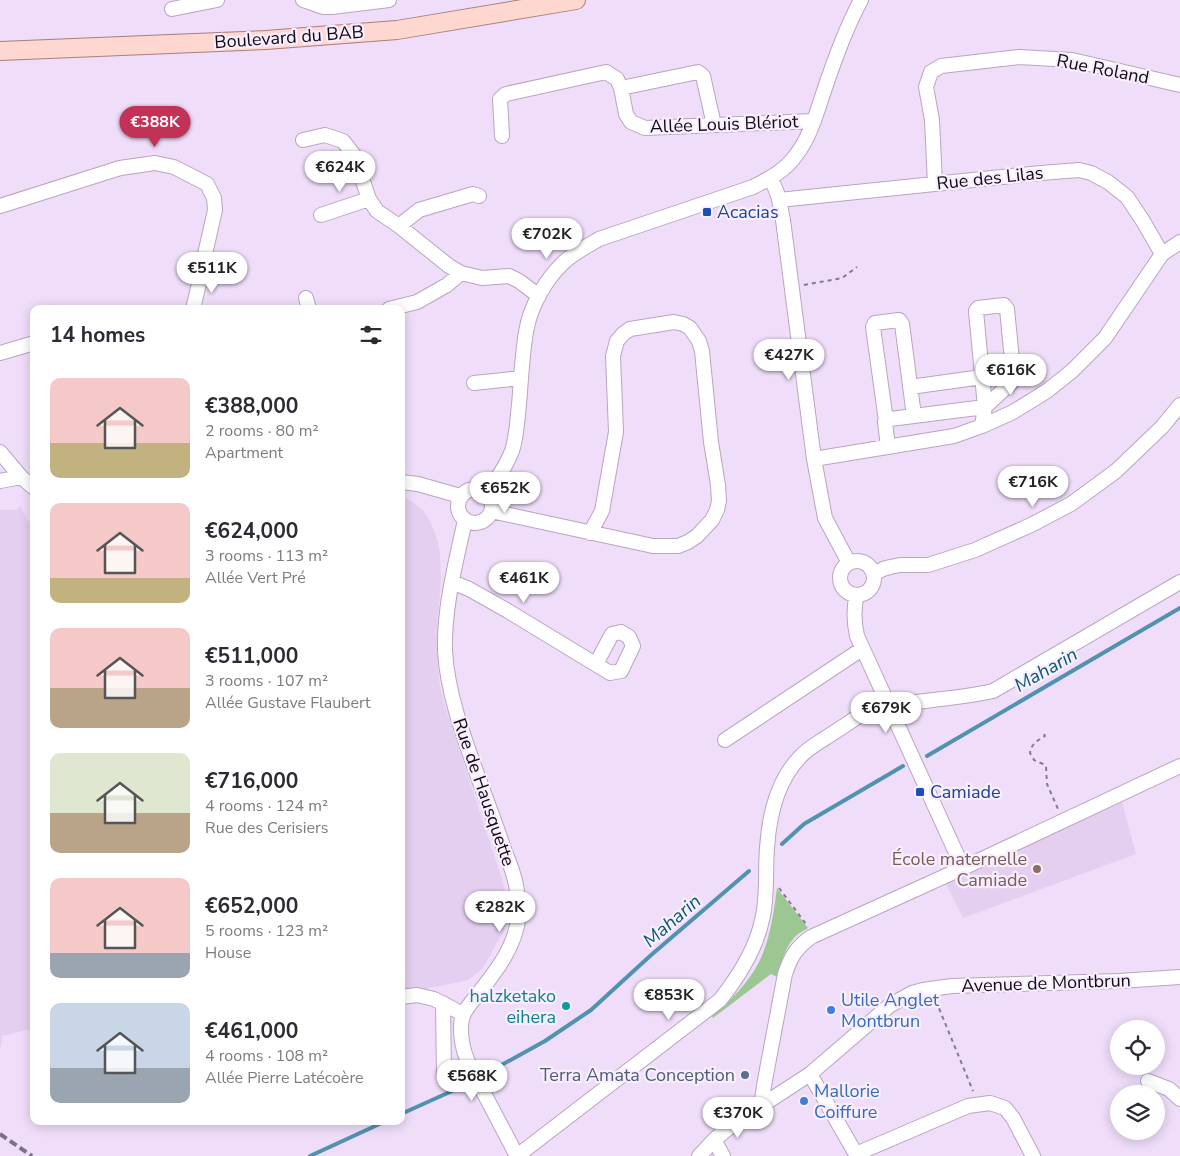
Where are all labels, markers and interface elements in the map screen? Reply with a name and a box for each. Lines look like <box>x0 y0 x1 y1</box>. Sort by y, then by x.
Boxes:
street label: Boulevard du BAB <box>214 20 364 54</box>
street label: Rue Roland <box>1055 48 1151 90</box>
pin: €388K <box>120 106 190 148</box>
street label: Allée Louis Blériot <box>649 109 799 139</box>
text: €388K <box>130 111 180 133</box>
pin: €624K <box>305 150 375 193</box>
text: €624K <box>315 156 365 178</box>
street label: Rue des Lilas <box>935 160 1045 196</box>
place label: Acacias <box>717 200 779 224</box>
marker: Acacias <box>701 206 713 218</box>
pin: €702K <box>512 218 582 260</box>
text: €702K <box>522 223 572 245</box>
pin: €511K <box>177 252 247 294</box>
text: €511K <box>187 257 237 279</box>
text: 14 homes <box>50 321 145 349</box>
icon: filters <box>357 321 385 349</box>
pin: €427K <box>754 338 824 381</box>
text: €427K <box>764 344 814 366</box>
pin: €616K <box>976 354 1046 396</box>
text: €616K <box>986 359 1036 381</box>
text: €388,000 <box>205 392 298 420</box>
icon: home <box>90 398 150 458</box>
text: 2 rooms · 80 m² <box>205 420 318 442</box>
text: Apartment <box>205 442 283 464</box>
pin: €716K <box>998 466 1068 508</box>
text: €716K <box>1008 471 1058 493</box>
pin: €652K <box>470 472 540 514</box>
text: €652K <box>480 477 530 499</box>
text: €624,000 <box>205 517 298 545</box>
icon: home <box>90 523 150 583</box>
text: 3 rooms · 113 m² <box>205 545 328 567</box>
pin: €461K <box>489 562 559 604</box>
text: Allée Vert Pré <box>205 567 306 589</box>
text: €461K <box>499 567 549 589</box>
water label: Maharin <box>1010 641 1082 699</box>
text: €511,000 <box>205 642 298 670</box>
icon: home <box>90 648 150 708</box>
text: 3 rooms · 107 m² <box>205 670 328 692</box>
text: Allée Gustave Flaubert <box>205 692 371 714</box>
pin: €679K <box>851 692 921 734</box>
text: €679K <box>861 697 911 719</box>
street label: Rue de Hausquette <box>447 715 521 869</box>
text: €716,000 <box>205 767 298 795</box>
icon: home <box>90 773 150 833</box>
place label: Camiade <box>930 780 1001 804</box>
marker: Camiade <box>914 786 926 798</box>
text: 4 rooms · 124 m² <box>205 795 328 817</box>
text: Rue des Cerisiers <box>205 817 328 839</box>
place label: École maternelle Camiade <box>892 847 1027 892</box>
marker: École maternelle Camiade <box>1031 863 1043 875</box>
water label: Maharin <box>637 888 707 954</box>
pin: €282K <box>465 890 535 933</box>
text: €652,000 <box>205 892 298 920</box>
text: €282K <box>475 896 525 918</box>
icon: home <box>90 898 150 958</box>
text: 5 rooms · 123 m² <box>205 920 328 942</box>
text: House <box>205 942 251 964</box>
street label: Avenue de Montbrun <box>961 968 1131 998</box>
pin: €853K <box>634 978 704 1021</box>
place label: halzketako eihera <box>470 984 556 1029</box>
text: €853K <box>644 984 694 1006</box>
place label: Utile Anglet Montbrun <box>841 988 940 1033</box>
marker: halzketako eihera <box>560 1000 572 1012</box>
marker: Utile Anglet Montbrun <box>825 1004 837 1016</box>
text: €461,000 <box>205 1017 298 1045</box>
map controls <box>1110 1020 1165 1140</box>
button: locate <box>1110 1020 1165 1075</box>
icon: home <box>90 1023 150 1083</box>
text: 4 rooms · 108 m² <box>205 1045 328 1067</box>
pin: €568K <box>437 1060 507 1102</box>
place label: Terra Amata Conception <box>540 1063 735 1087</box>
text: €568K <box>447 1065 497 1087</box>
text: Allée Pierre Latécoère <box>205 1067 364 1089</box>
marker: Terra Amata Conception <box>739 1069 751 1081</box>
place label: Mallorie Coiffure <box>814 1079 880 1124</box>
button: layers <box>1110 1085 1165 1140</box>
marker: Mallorie Coiffure <box>798 1095 810 1107</box>
pin: €370K <box>703 1096 773 1139</box>
text: €370K <box>713 1102 763 1124</box>

